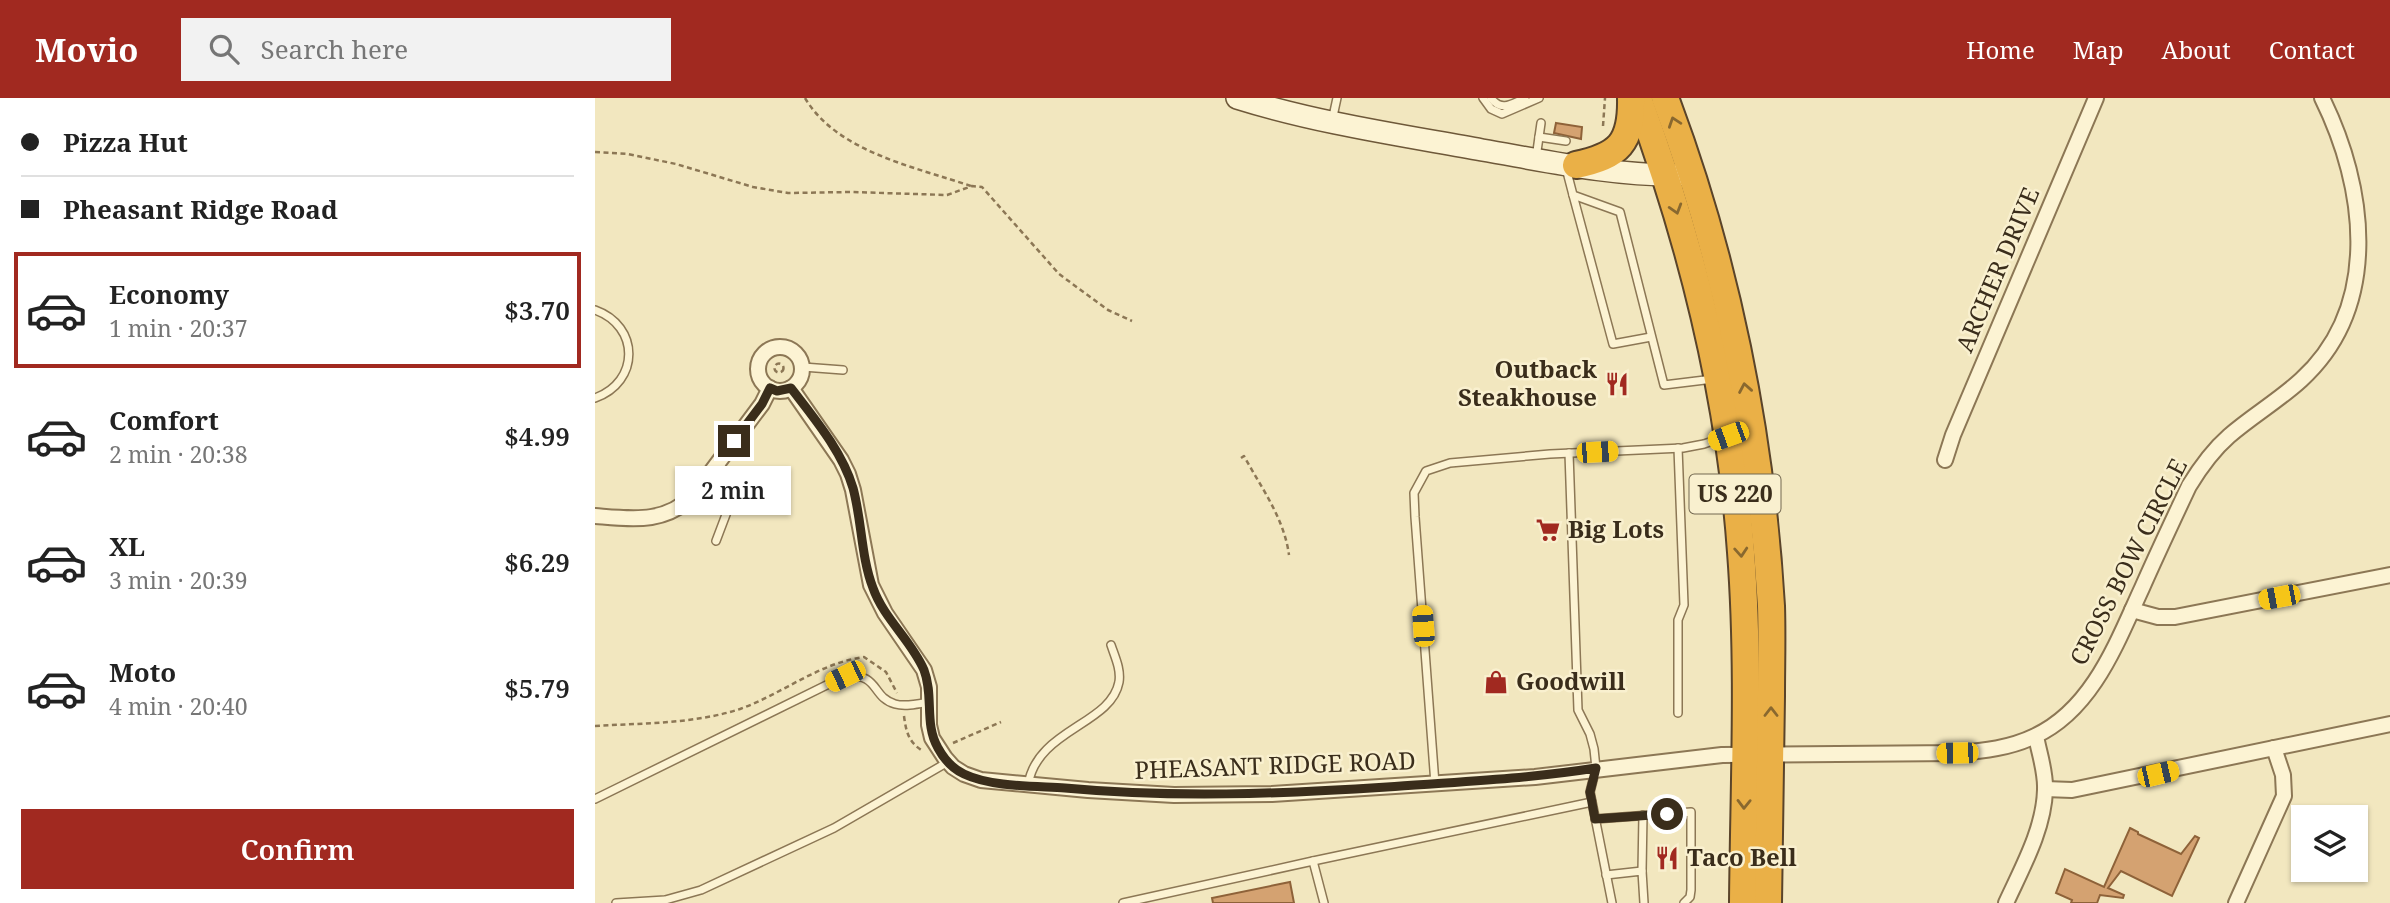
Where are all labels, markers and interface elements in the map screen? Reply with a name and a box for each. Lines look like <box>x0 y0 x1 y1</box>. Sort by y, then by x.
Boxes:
search box <box>181 18 671 81</box>
text: Movio <box>35 27 139 72</box>
icon: search <box>205 30 243 68</box>
text: Search here <box>261 31 408 67</box>
text: Home <box>1966 33 2035 66</box>
text: Map <box>2073 33 2124 66</box>
text: About <box>2162 33 2231 66</box>
text: Contact <box>2269 33 2355 66</box>
one-way arrow <box>1668 116 1682 128</box>
text: Pizza Hut <box>63 124 188 160</box>
street label: ARCHER DRIVE <box>1947 182 2046 357</box>
text: Pheasant Ridge Road <box>63 191 338 227</box>
one-way arrow <box>1667 203 1682 215</box>
text: Economy <box>109 276 229 312</box>
icon: car <box>25 279 88 342</box>
text: $3.70 <box>504 292 570 328</box>
text: 1 min · 20:37 <box>109 312 247 344</box>
place label: Outback Steakhouse <box>1458 352 1598 413</box>
restaurant icon: Outback Steakhouse <box>1603 370 1631 398</box>
one-way arrow <box>1738 382 1753 394</box>
text: Comfort <box>109 402 219 438</box>
icon: car <box>25 405 88 468</box>
text: $4.99 <box>504 418 570 454</box>
car <box>1705 419 1752 453</box>
route end <box>718 425 750 457</box>
text: 2 min · 20:38 <box>109 438 247 470</box>
car <box>1576 440 1619 464</box>
street label: CROSS BOW CIRCLE <box>2061 452 2194 670</box>
callout: 2 min <box>676 466 792 514</box>
text: 2 min <box>701 474 765 506</box>
road number: US 220 <box>1689 474 1781 514</box>
place label: Big Lots <box>1568 512 1664 545</box>
supermarket icon: Big Lots <box>1534 516 1562 544</box>
text: XL <box>109 528 145 564</box>
icon: car <box>25 531 88 594</box>
text: $6.29 <box>504 544 570 580</box>
one-way arrow <box>1733 547 1748 558</box>
text: 3 min · 20:39 <box>109 564 247 596</box>
car <box>2257 583 2302 611</box>
car <box>1412 604 1435 648</box>
text: Moto <box>109 654 176 690</box>
icon: car <box>25 657 88 720</box>
car <box>822 657 869 695</box>
place label: Goodwill <box>1516 664 1626 697</box>
shop icon: Goodwill <box>1482 668 1510 696</box>
text: $5.79 <box>504 670 570 706</box>
text: 4 min · 20:40 <box>109 690 247 722</box>
one-way arrow <box>1763 707 1779 717</box>
car <box>1936 742 1979 764</box>
street label: PHEASANT RIDGE ROAD <box>1134 743 1416 786</box>
car <box>2136 759 2181 789</box>
route start <box>1651 798 1683 830</box>
one-way arrow <box>1736 799 1752 810</box>
map controls <box>2291 805 2368 882</box>
button: layers <box>2291 805 2368 882</box>
button: Confirm <box>21 809 574 889</box>
place label: Taco Bell <box>1687 840 1797 873</box>
restaurant icon: Taco Bell <box>1653 844 1681 872</box>

